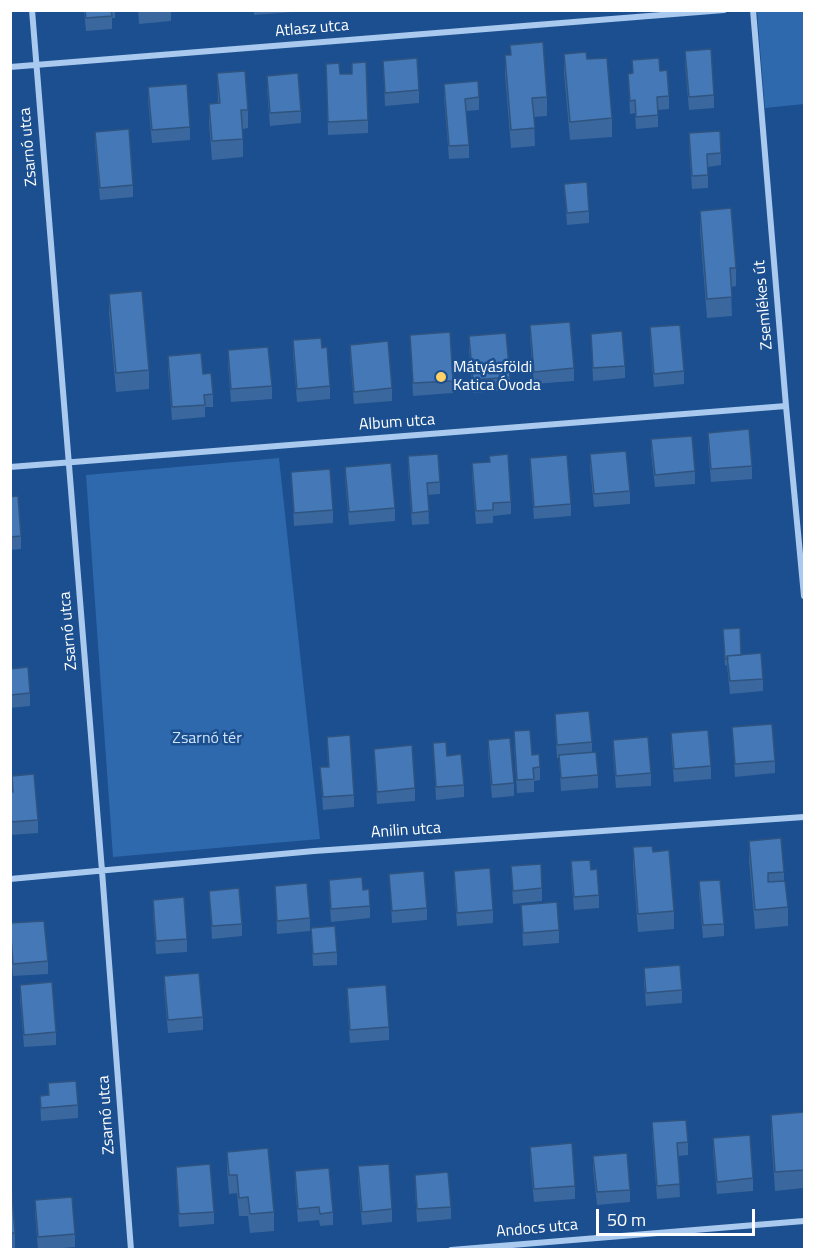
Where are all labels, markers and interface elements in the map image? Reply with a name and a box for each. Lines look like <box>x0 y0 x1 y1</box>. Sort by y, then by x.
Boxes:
street label: Atlasz utca <box>274 16 350 42</box>
street label: Zsarnó utca <box>16 107 42 187</box>
street label: Zsemlékes út <box>751 259 777 351</box>
place label: Mátyásföldi Katica Óvoda <box>453 358 541 396</box>
marker: Mátyásföldi Katica Óvoda <box>434 370 448 384</box>
street label: Album utca <box>358 411 436 435</box>
street label: Zsarnó utca <box>56 591 82 671</box>
park label: Zsarnó tér <box>172 729 242 749</box>
street label: Anilin utca <box>370 819 442 843</box>
street label: Zsarnó utca <box>95 1075 119 1155</box>
scale bar <box>599 1197 758 1235</box>
text: 50 m <box>607 1206 646 1233</box>
street label: Andocs utca <box>495 1216 579 1242</box>

